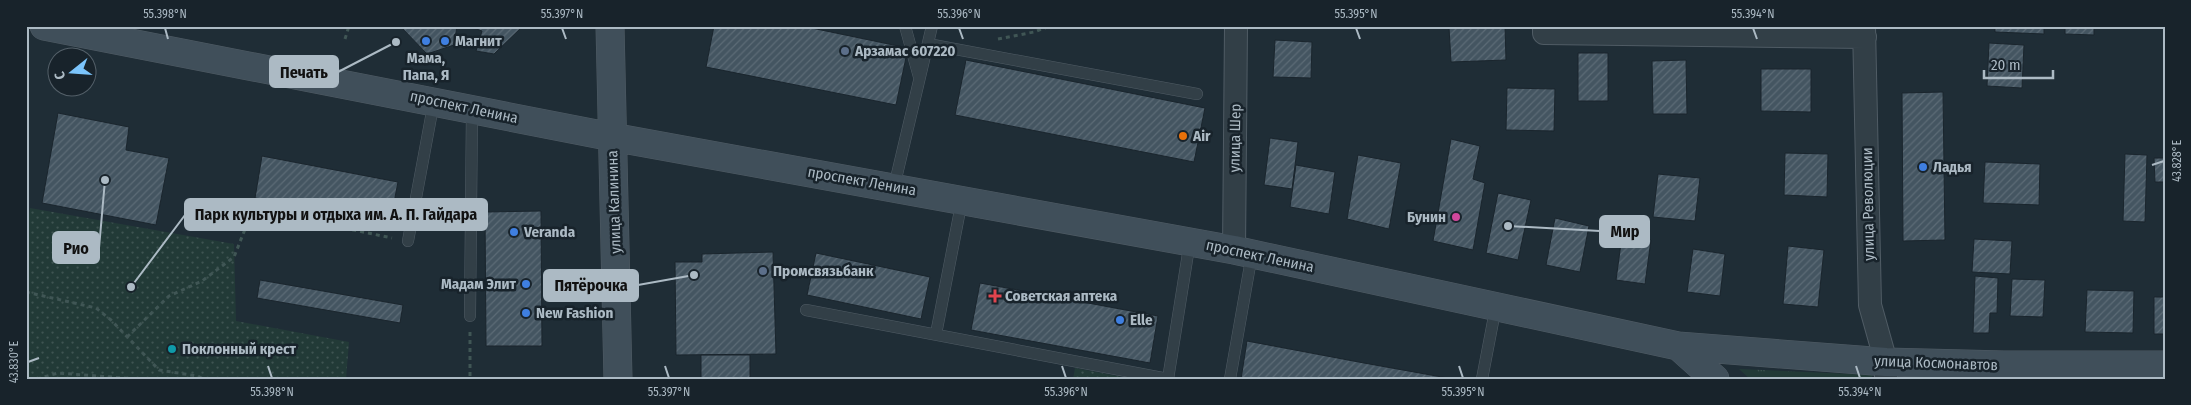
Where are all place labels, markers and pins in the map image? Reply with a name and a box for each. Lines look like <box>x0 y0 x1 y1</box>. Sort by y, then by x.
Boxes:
place label: Магнит <box>455 32 502 50</box>
marker: Мама, Папа, Я <box>420 35 432 47</box>
marker: Магнит <box>439 35 451 47</box>
place label: Арзамас 607220 <box>854 42 956 60</box>
marker: Арзамас 607220 <box>839 45 851 57</box>
place label: Мама, Папа, Я <box>403 49 449 84</box>
callout: Печать <box>270 56 338 87</box>
place label: Air <box>1192 127 1211 145</box>
marker: Air <box>1177 130 1189 142</box>
place label: Ладья <box>1933 158 1972 176</box>
marker: Ладья <box>1917 161 1929 173</box>
callout: Парк культуры и отдыха им. А. П. Гайдара <box>185 199 487 230</box>
place label: Бунин <box>1407 208 1446 226</box>
marker: Бунин <box>1450 211 1462 223</box>
callout: Мир <box>1600 216 1649 247</box>
place label: Veranda <box>523 223 576 241</box>
marker: Veranda <box>508 226 520 238</box>
callout: Рио <box>53 232 99 263</box>
place label: Промсвязьбанк <box>773 262 874 280</box>
marker: Промсвязьбанк <box>757 265 769 277</box>
callout: Пятёрочка <box>544 270 638 301</box>
place label: Мадам Элит <box>441 275 517 293</box>
marker: Мадам Элит <box>520 278 532 290</box>
place label: Советская аптека <box>1005 287 1118 305</box>
marker: Советская аптека <box>989 290 1001 302</box>
place label: New Fashion <box>536 304 613 322</box>
marker: New Fashion <box>520 307 532 319</box>
place label: Elle <box>1130 311 1153 329</box>
marker: Elle <box>1114 314 1126 326</box>
place label: Поклонный крест <box>182 340 297 358</box>
marker: Поклонный крест <box>166 343 178 355</box>

